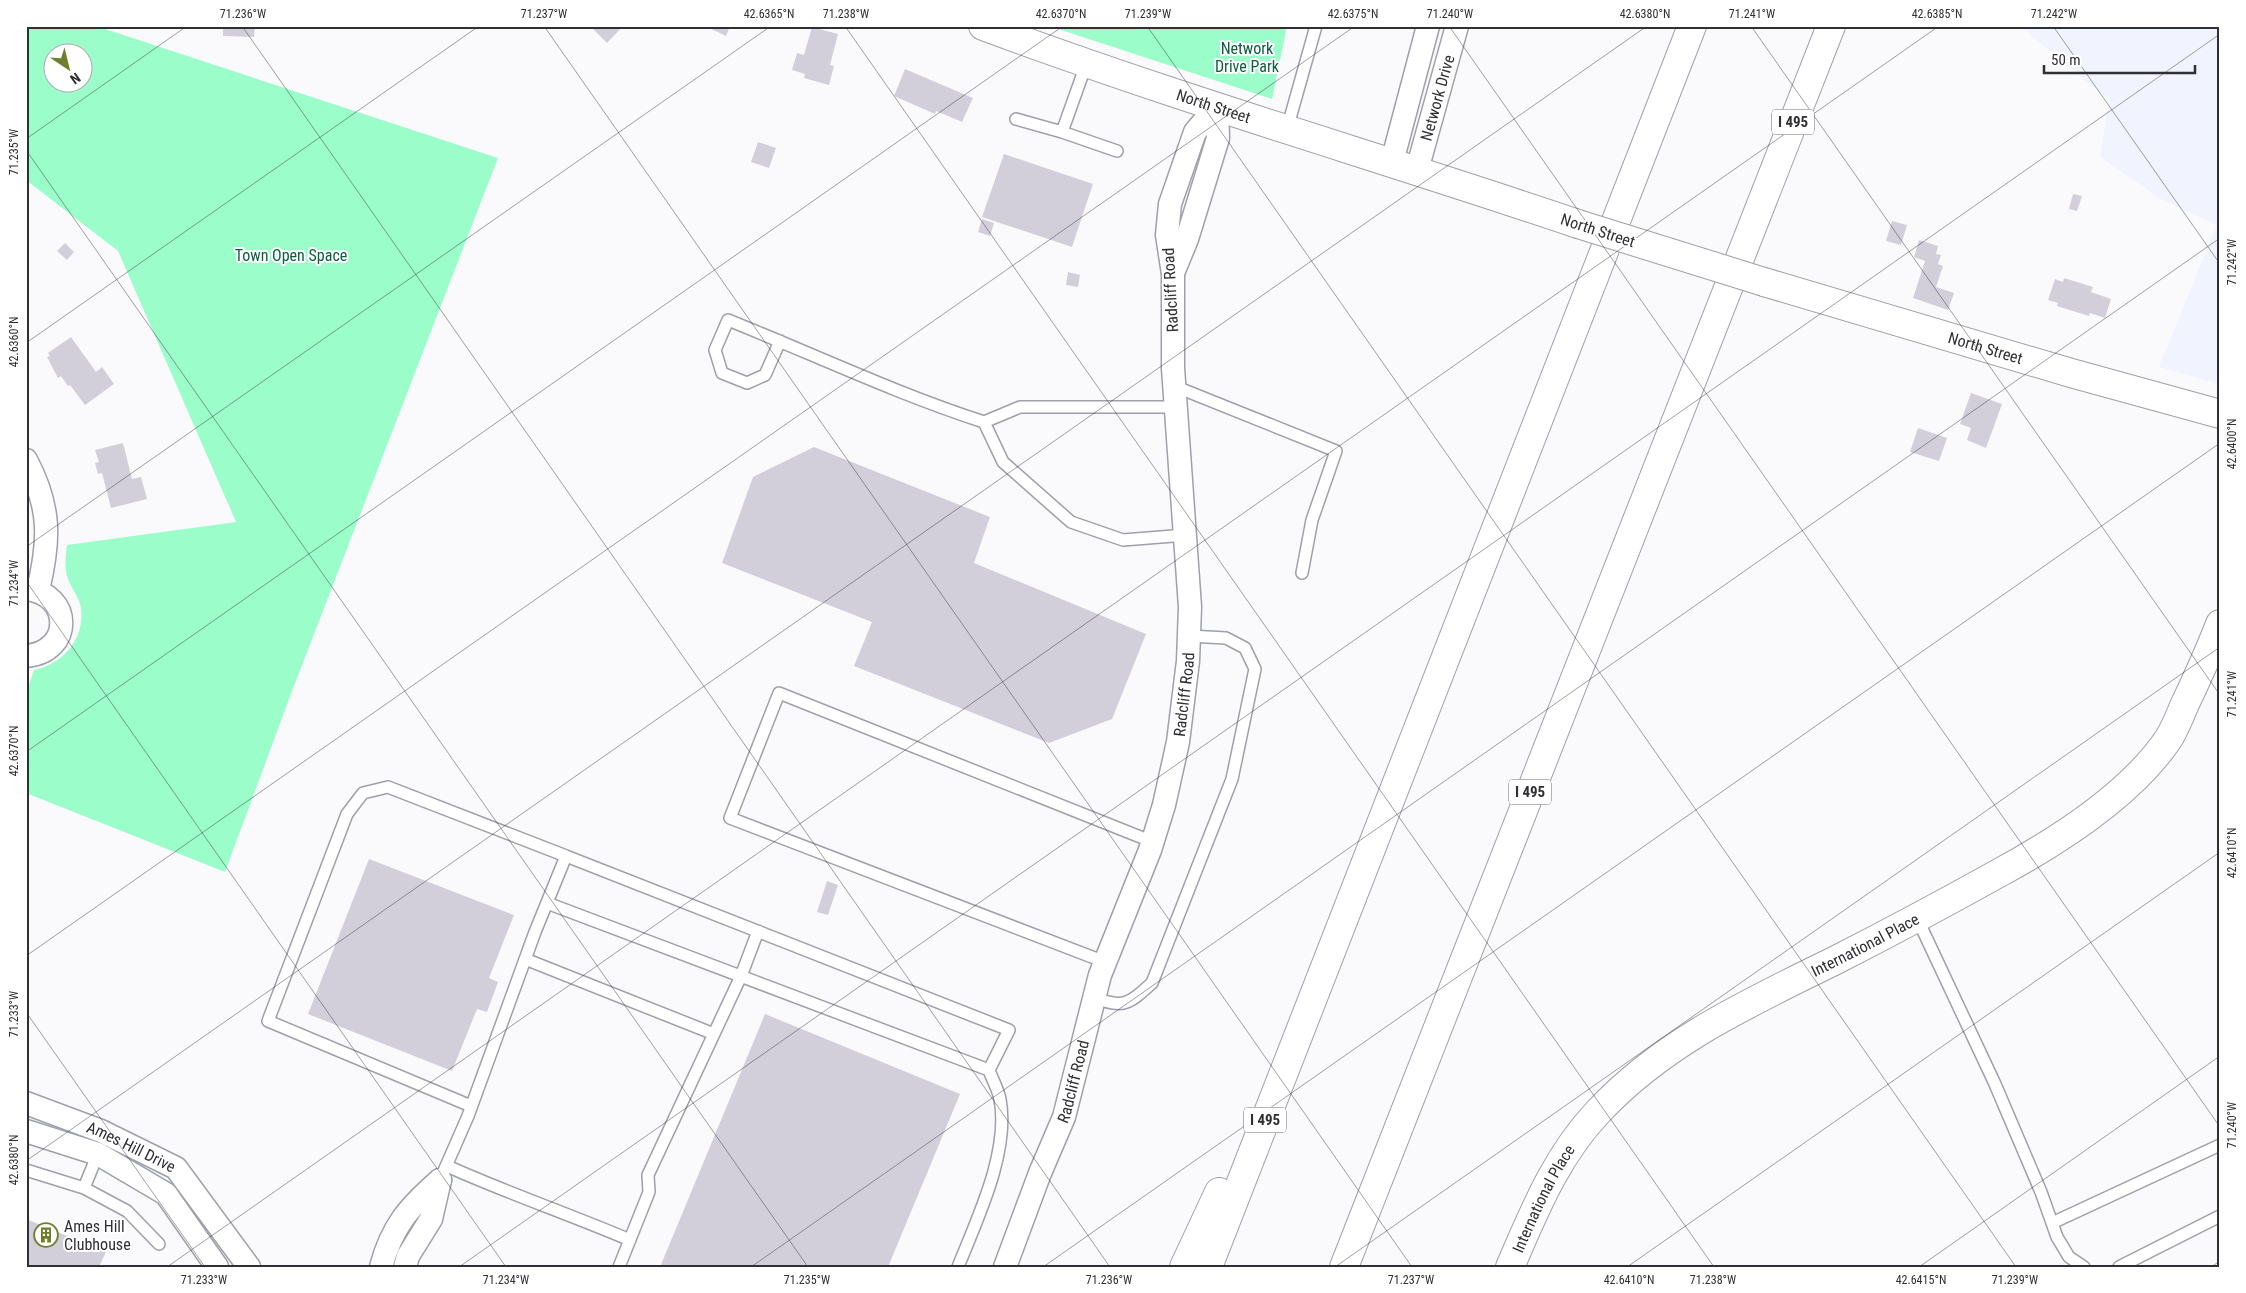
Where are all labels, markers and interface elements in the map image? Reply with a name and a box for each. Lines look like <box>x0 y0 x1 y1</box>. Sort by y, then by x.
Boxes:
text: 71.236°W <box>220 7 266 21</box>
text: 71.237°W <box>521 7 567 21</box>
text: 42.6365°N <box>744 7 794 21</box>
text: 71.238°W <box>823 7 869 21</box>
text: 42.6370°N <box>1036 7 1086 21</box>
text: 71.239°W <box>1125 7 1171 21</box>
text: 42.6375°N <box>1328 7 1378 21</box>
text: 71.240°W <box>1427 7 1473 21</box>
text: 42.6380°N <box>1620 7 1670 21</box>
text: 71.241°W <box>1729 7 1775 21</box>
text: 42.6385°N <box>1912 7 1962 21</box>
text: 71.242°W <box>2031 7 2077 21</box>
park label: Network Drive Park <box>1215 39 1280 76</box>
north arrow <box>42 42 92 92</box>
scale bar <box>2044 42 2195 74</box>
text: 50 m <box>2051 51 2081 69</box>
street label: Network Drive <box>1417 53 1459 143</box>
text: N <box>67 70 84 88</box>
street label: North Street <box>1174 85 1253 127</box>
road number: I 495 <box>1772 110 1814 134</box>
text: 71.235°W <box>7 129 21 175</box>
street label: North Street <box>1558 210 1638 251</box>
text: 71.242°W <box>2225 239 2239 285</box>
park label: Town Open Space <box>235 246 347 265</box>
street label: Radcliff Road <box>1159 247 1182 333</box>
text: 42.6360°N <box>7 317 21 367</box>
street label: North Street <box>1946 328 2025 368</box>
text: 42.6400°N <box>2225 419 2239 469</box>
text: 71.234°W <box>7 560 21 606</box>
street label: Radcliff Road <box>1170 652 1198 738</box>
text: 71.241°W <box>2225 671 2239 717</box>
text: 42.6370°N <box>7 726 21 776</box>
road number: I 495 <box>1509 780 1551 804</box>
text: 42.6410°N <box>2225 828 2239 878</box>
street label: International Place <box>1808 909 1922 981</box>
text: 71.233°W <box>7 991 21 1037</box>
street label: Radcliff Road <box>1054 1038 1093 1126</box>
text: 71.240°W <box>2225 1102 2239 1148</box>
road number: I 495 <box>1244 1108 1286 1132</box>
street label: Ames Hill Drive <box>84 1118 179 1176</box>
text: 42.6380°N <box>7 1135 21 1185</box>
street label: International Place <box>1508 1141 1579 1256</box>
place label: Ames Hill Clubhouse <box>64 1217 131 1254</box>
building icon: Ames Hill Clubhouse <box>33 1222 59 1248</box>
text: 71.233°W <box>181 1273 227 1287</box>
text: 71.234°W <box>483 1273 529 1287</box>
text: 71.235°W <box>784 1273 830 1287</box>
text: 71.236°W <box>1086 1273 1132 1287</box>
text: 71.237°W <box>1388 1273 1434 1287</box>
text: 42.6410°N <box>1604 1273 1654 1287</box>
text: 71.238°W <box>1690 1273 1736 1287</box>
text: 42.6415°N <box>1896 1273 1946 1287</box>
text: 71.239°W <box>1992 1273 2038 1287</box>

